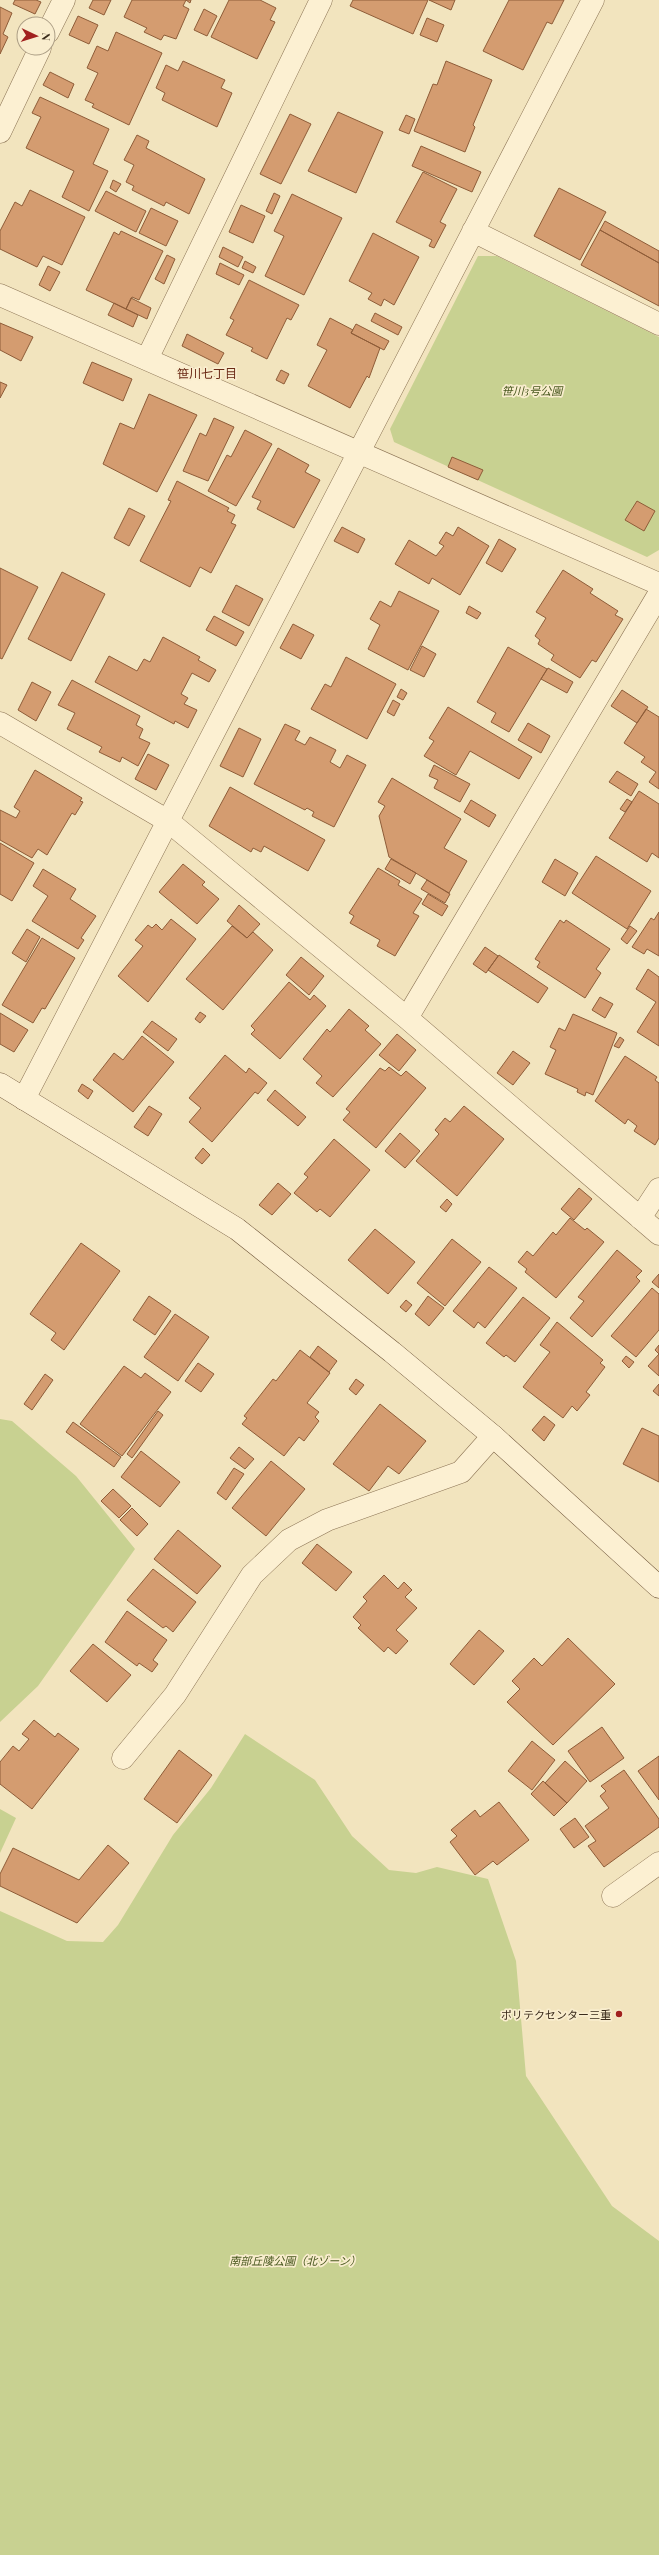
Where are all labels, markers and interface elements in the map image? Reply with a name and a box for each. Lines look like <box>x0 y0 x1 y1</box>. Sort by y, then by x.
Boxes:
north arrow <box>16 16 56 56</box>
text: N <box>39 32 54 41</box>
district label: 笹川七丁目 <box>177 365 237 381</box>
park label: 笹川3号公園 <box>502 383 564 398</box>
place label: ポリテクセンター三重 <box>501 2007 611 2022</box>
marker: ポリテクセンター三重 <box>614 2009 624 2019</box>
park label: 南部丘陵公園（北ゾーン） <box>229 2253 361 2268</box>

